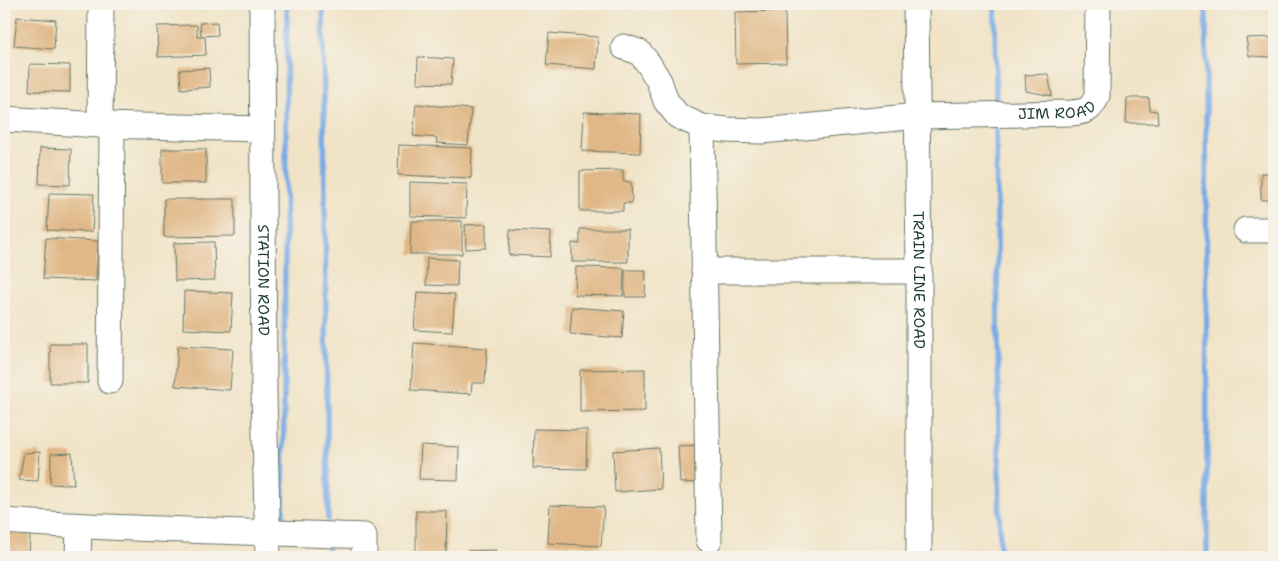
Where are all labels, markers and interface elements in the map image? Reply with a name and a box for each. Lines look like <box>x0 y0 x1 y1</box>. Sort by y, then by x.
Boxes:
street label: JIM ROAD <box>1018 97 1101 124</box>
street label: TRAIN LINE ROAD <box>908 211 929 349</box>
street label: STATION ROAD <box>253 224 274 336</box>

